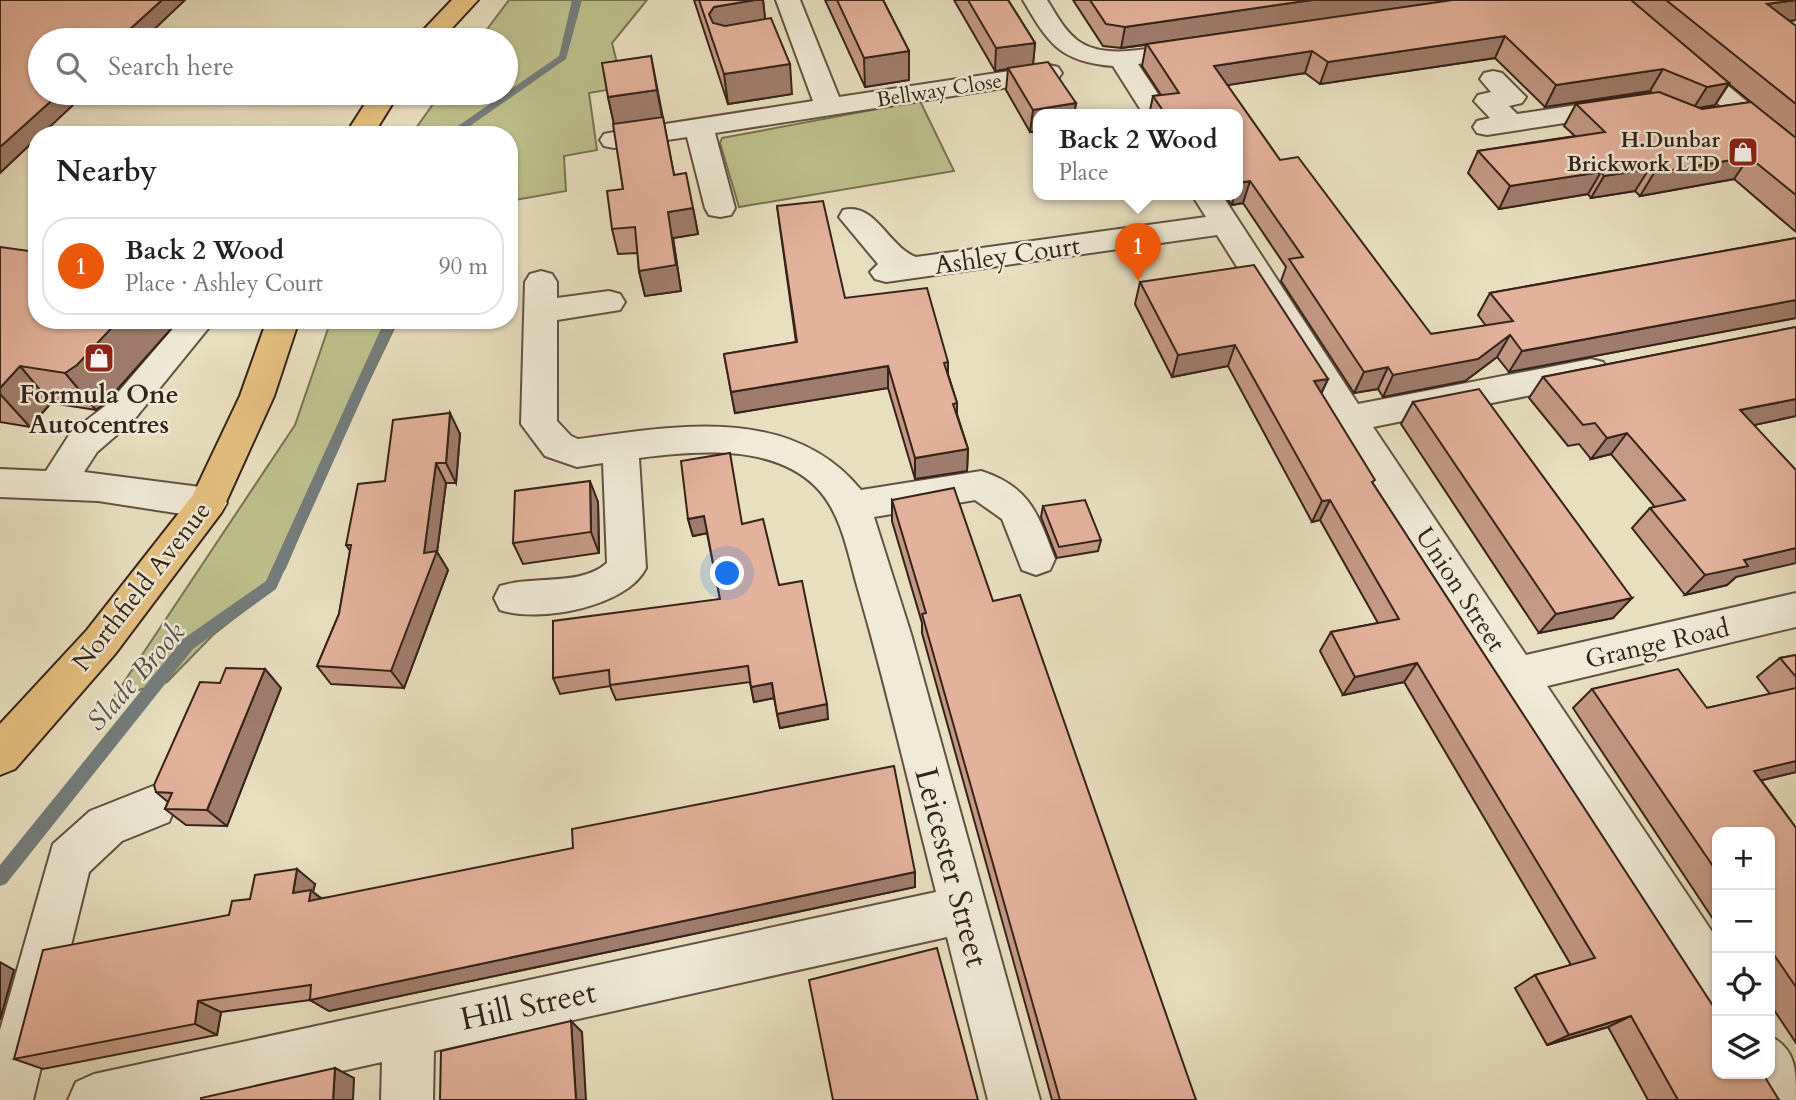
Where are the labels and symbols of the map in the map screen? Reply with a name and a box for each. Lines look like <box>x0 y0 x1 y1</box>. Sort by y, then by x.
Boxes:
street label: Bellway Close <box>874 66 1004 115</box>
place label: H.Dunbar Brickwork LTD <box>1567 126 1721 179</box>
shop icon: H.Dunbar Brickwork LTD <box>1726 135 1760 169</box>
pin: 1 <box>1115 223 1161 281</box>
street label: Ashley Court <box>932 228 1082 283</box>
shop icon: Formula One Autocentres <box>82 341 116 375</box>
place label: Formula One Autocentres <box>19 377 179 442</box>
street label: Northfield Avenue <box>64 494 219 678</box>
street label: Union Street <box>1407 520 1514 658</box>
your location <box>710 556 744 590</box>
street label: Grange Road <box>1582 610 1733 677</box>
water label: Slade Brook <box>78 614 194 739</box>
street label: Leicester Street <box>903 763 999 972</box>
street label: Hill Street <box>456 970 600 1042</box>

